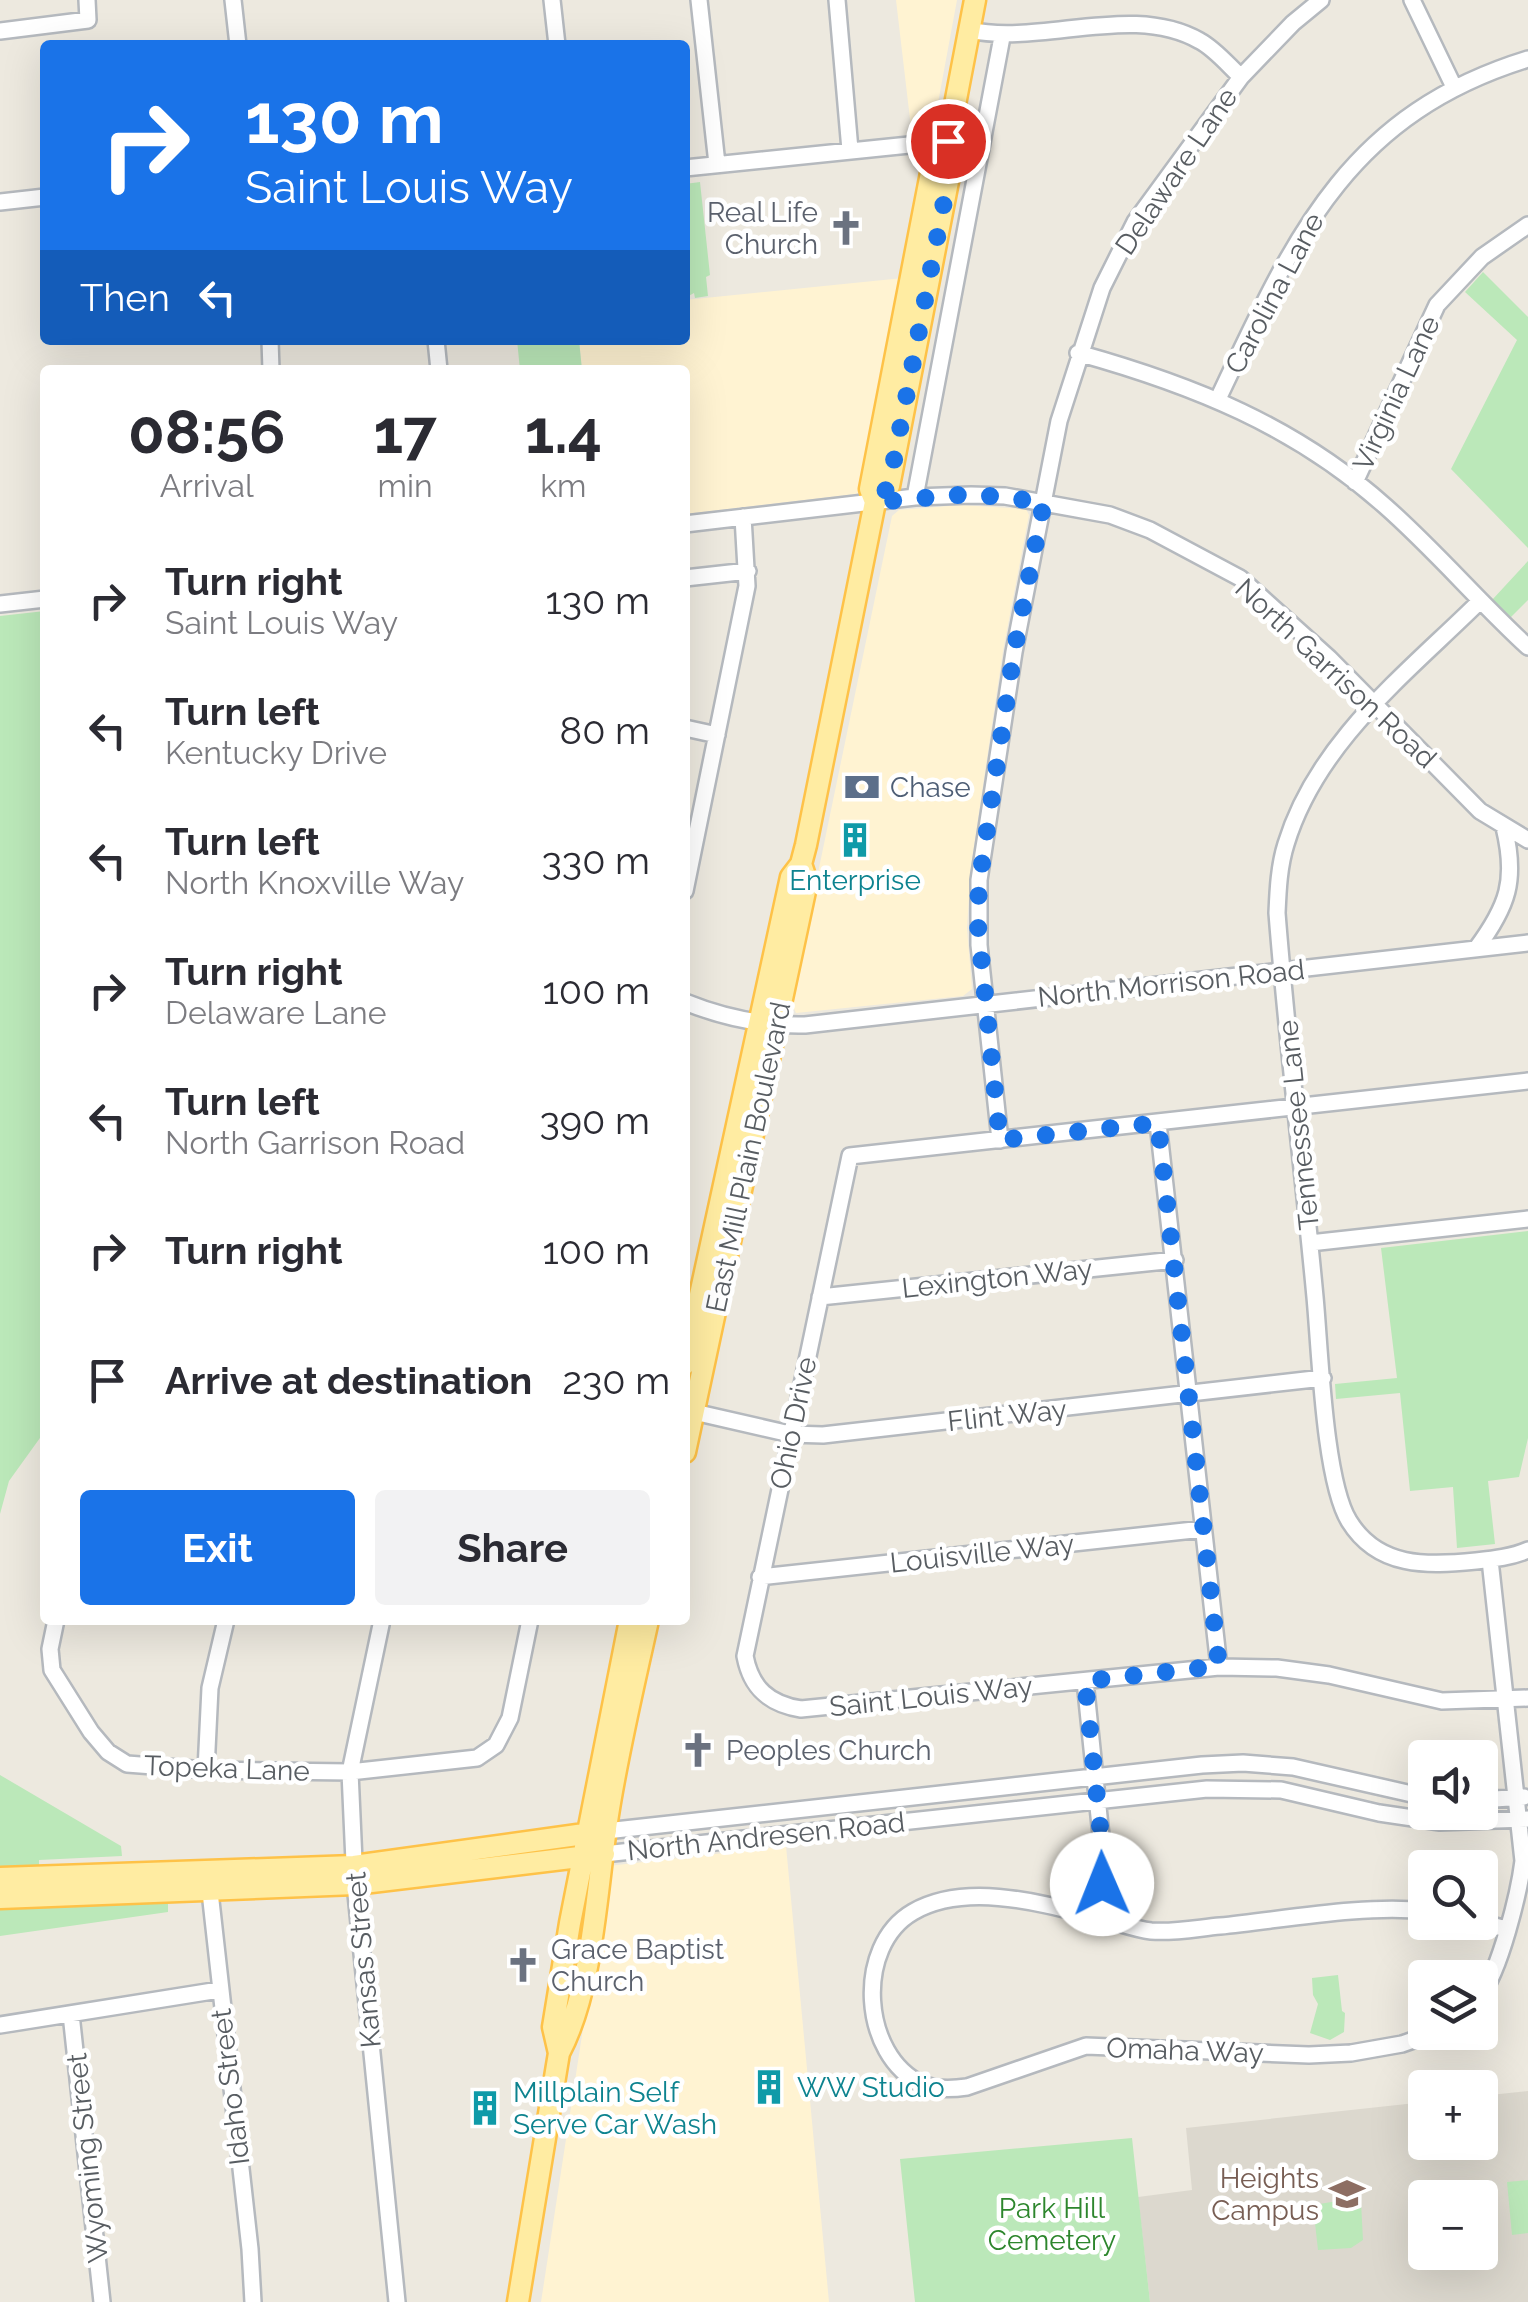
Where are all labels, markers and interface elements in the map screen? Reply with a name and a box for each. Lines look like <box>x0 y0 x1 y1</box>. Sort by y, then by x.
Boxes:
text: 130 m <box>245 77 444 159</box>
icon: right <box>80 80 210 210</box>
street label: Delaware Lane <box>1109 82 1244 261</box>
pin <box>906 99 991 184</box>
icon: arrive <box>921 114 976 169</box>
text: Saint Louis Way <box>245 161 573 214</box>
place label: Real Life Church <box>707 196 818 261</box>
street label: Carolina Lane <box>1218 207 1331 379</box>
church icon: Real Life Church <box>827 209 865 247</box>
icon: left <box>190 270 245 325</box>
text: Then <box>80 275 170 320</box>
street label: Virginia Lane <box>1346 310 1447 476</box>
text: 08:56 <box>128 397 285 467</box>
text: 17 <box>373 397 437 467</box>
text: 1.4 <box>525 397 602 467</box>
text: Arrival <box>160 467 254 504</box>
text: min <box>378 467 433 504</box>
text: km <box>540 467 587 504</box>
text: Turn right <box>165 559 342 604</box>
street label: North Garrison Road <box>1228 572 1443 775</box>
icon: right <box>80 573 135 628</box>
text: 130 m <box>546 578 650 623</box>
text: Saint Louis Way <box>165 604 398 641</box>
text: Turn left <box>165 689 320 734</box>
icon: left <box>80 703 135 758</box>
text: 80 m <box>560 708 650 753</box>
text: Kentucky Drive <box>165 734 387 771</box>
bank icon: Chase <box>843 768 881 806</box>
place label: Chase <box>890 771 971 804</box>
text: Turn left <box>165 819 320 864</box>
building icon: Enterprise <box>836 821 874 859</box>
icon: left <box>80 833 135 888</box>
text: 330 m <box>542 838 650 883</box>
text: North Knoxville Way <box>165 864 464 901</box>
place label: Enterprise <box>789 864 921 897</box>
text: Turn right <box>165 949 342 994</box>
street label: North Morrison Road <box>1036 953 1306 1014</box>
icon: right <box>80 963 135 1018</box>
text: 100 m <box>543 968 650 1013</box>
text: Delaware Lane <box>165 994 387 1031</box>
street label: East Mill Plain Boulevard <box>699 999 798 1315</box>
street label: Tennessee Lane <box>1271 1018 1326 1232</box>
text: Turn left <box>165 1079 320 1124</box>
icon: left <box>80 1093 135 1148</box>
text: 390 m <box>540 1098 650 1143</box>
text: North Garrison Road <box>165 1124 465 1161</box>
icon: right <box>80 1223 135 1278</box>
text: Turn right <box>165 1228 342 1273</box>
text: 100 m <box>543 1228 650 1273</box>
street label: Lexington Way <box>900 1252 1094 1305</box>
icon: arrive <box>80 1353 135 1408</box>
street label: Ohio Drive <box>763 1354 824 1492</box>
text: Arrive at destination <box>165 1358 532 1403</box>
text: 230 m <box>562 1358 670 1403</box>
street label: Flint Way <box>946 1393 1068 1438</box>
button: Exit <box>80 1490 355 1605</box>
button: Share <box>375 1490 650 1605</box>
street label: Louisville Way <box>888 1527 1076 1580</box>
street label: Saint Louis Way <box>828 1669 1034 1724</box>
church icon: Peoples Church <box>679 1731 717 1769</box>
place label: Peoples Church <box>726 1734 931 1767</box>
map controls <box>1408 1740 1498 2270</box>
button: sound <box>1408 1740 1498 1830</box>
street label: Topeka Lane <box>144 1749 310 1788</box>
street label: North Andresen Road <box>626 1806 906 1867</box>
position arrow <box>1050 1832 1154 1936</box>
button: search <box>1408 1850 1498 1940</box>
street label: Kansas Street <box>339 1870 388 2049</box>
place label: Grace Baptist Church <box>551 1933 725 1998</box>
church icon: Grace Baptist Church <box>504 1946 542 1984</box>
button: layers <box>1408 1960 1498 2050</box>
street label: Idaho Street <box>204 2006 256 2167</box>
street label: Omaha Way <box>1106 2031 1264 2070</box>
street label: Wyoming Street <box>60 2051 115 2264</box>
building icon: WW Studio <box>750 2068 788 2106</box>
button: + <box>1408 2070 1498 2160</box>
place label: WW Studio <box>797 2071 945 2104</box>
place label: Millplain Self Serve Car Wash <box>513 2076 717 2141</box>
building icon: Millplain Self Serve Car Wash <box>466 2089 504 2127</box>
place label: Heights Campus <box>1211 2162 1319 2227</box>
school or university icon: Heights Campus <box>1328 2175 1366 2213</box>
button: − <box>1408 2180 1498 2270</box>
park label: Park Hill Cemetery <box>988 2192 1116 2257</box>

